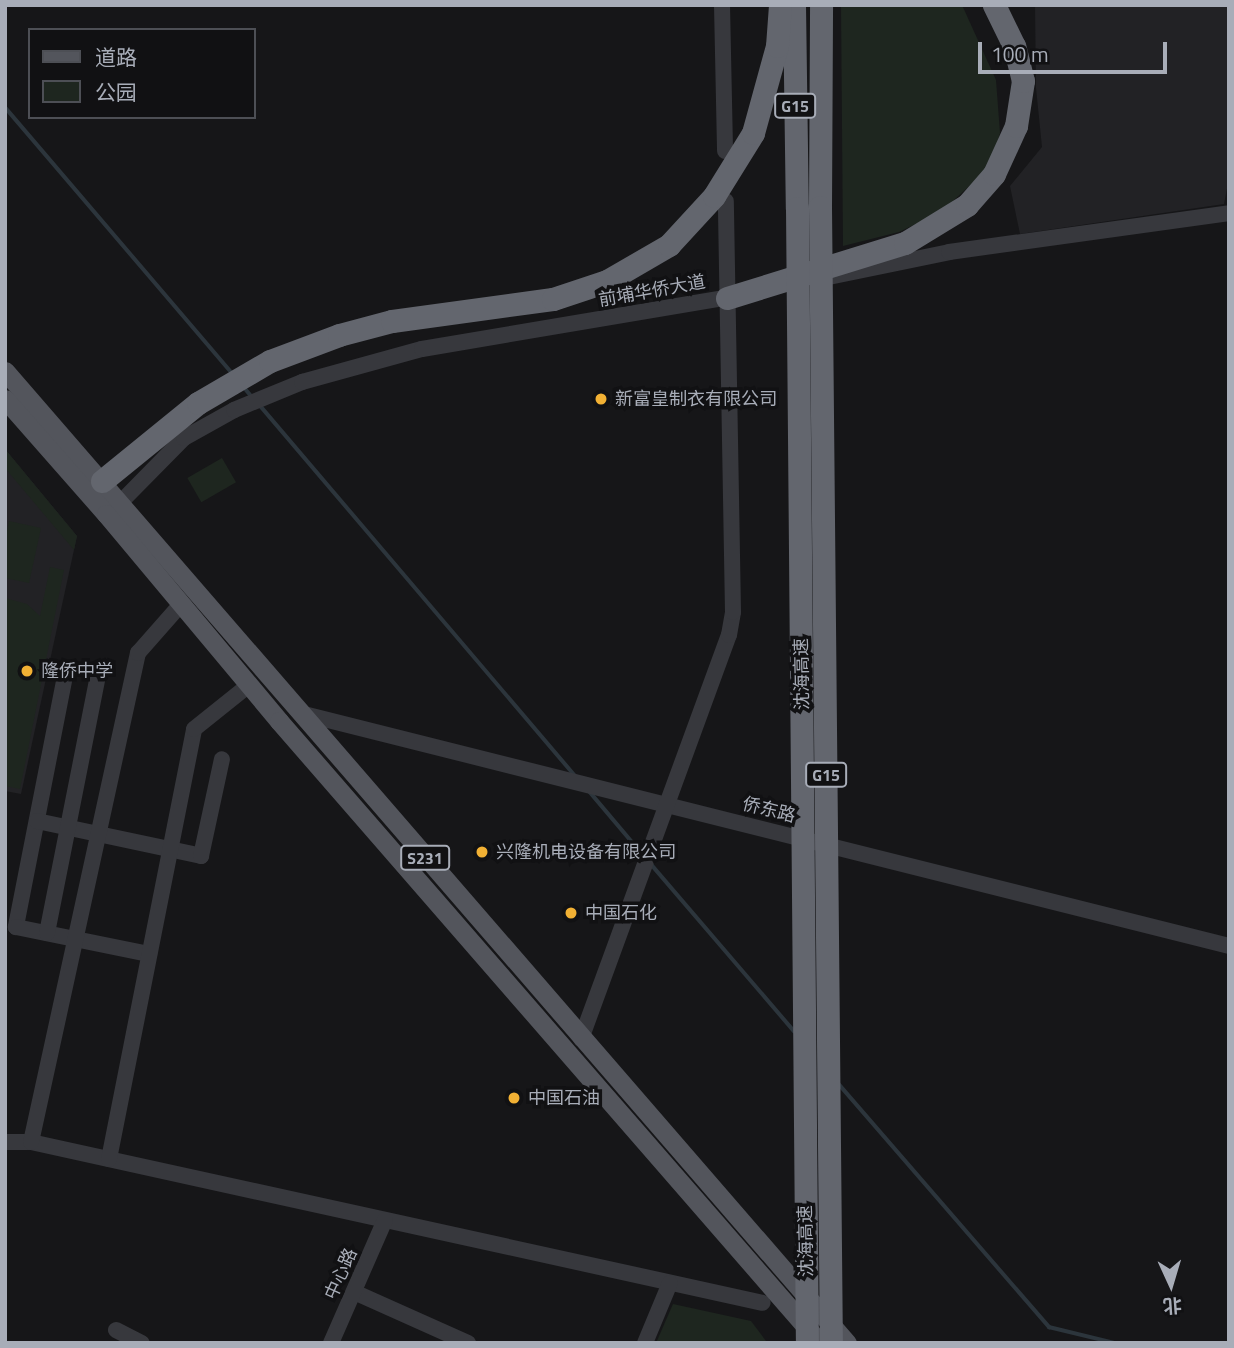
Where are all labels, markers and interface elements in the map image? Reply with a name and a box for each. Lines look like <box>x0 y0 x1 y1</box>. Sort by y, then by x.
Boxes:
legend <box>28 28 256 119</box>
scale bar <box>982 28 1171 72</box>
text: 100 m <box>991 38 1048 70</box>
text: 道路 <box>95 41 137 73</box>
text: 公园 <box>95 76 137 108</box>
road number: G15 <box>774 94 816 118</box>
street label: 前埔华侨大道 <box>597 271 707 311</box>
place label: 新富皇制衣有限公司 <box>615 388 777 410</box>
marker: 新富皇制衣有限公司 <box>593 391 609 407</box>
street label: 沈海高速 <box>791 638 813 710</box>
place label: 隆侨中学 <box>41 660 113 682</box>
marker: 隆侨中学 <box>19 663 35 679</box>
road number: G15 <box>805 762 847 788</box>
street label: 侨东路 <box>740 793 798 827</box>
place label: 兴隆机电设备有限公司 <box>496 841 676 863</box>
marker: 兴隆机电设备有限公司 <box>474 844 490 860</box>
road number: S231 <box>399 846 451 870</box>
place label: 中国石化 <box>585 902 657 924</box>
marker: 中国石化 <box>563 905 579 921</box>
place label: 中国石油 <box>528 1087 600 1109</box>
marker: 中国石油 <box>506 1090 522 1106</box>
street label: 沈海高速 <box>795 1205 817 1277</box>
street label: 中心路 <box>320 1245 362 1303</box>
north arrow <box>1136 1250 1206 1320</box>
text: 北 <box>1162 1291 1183 1322</box>

